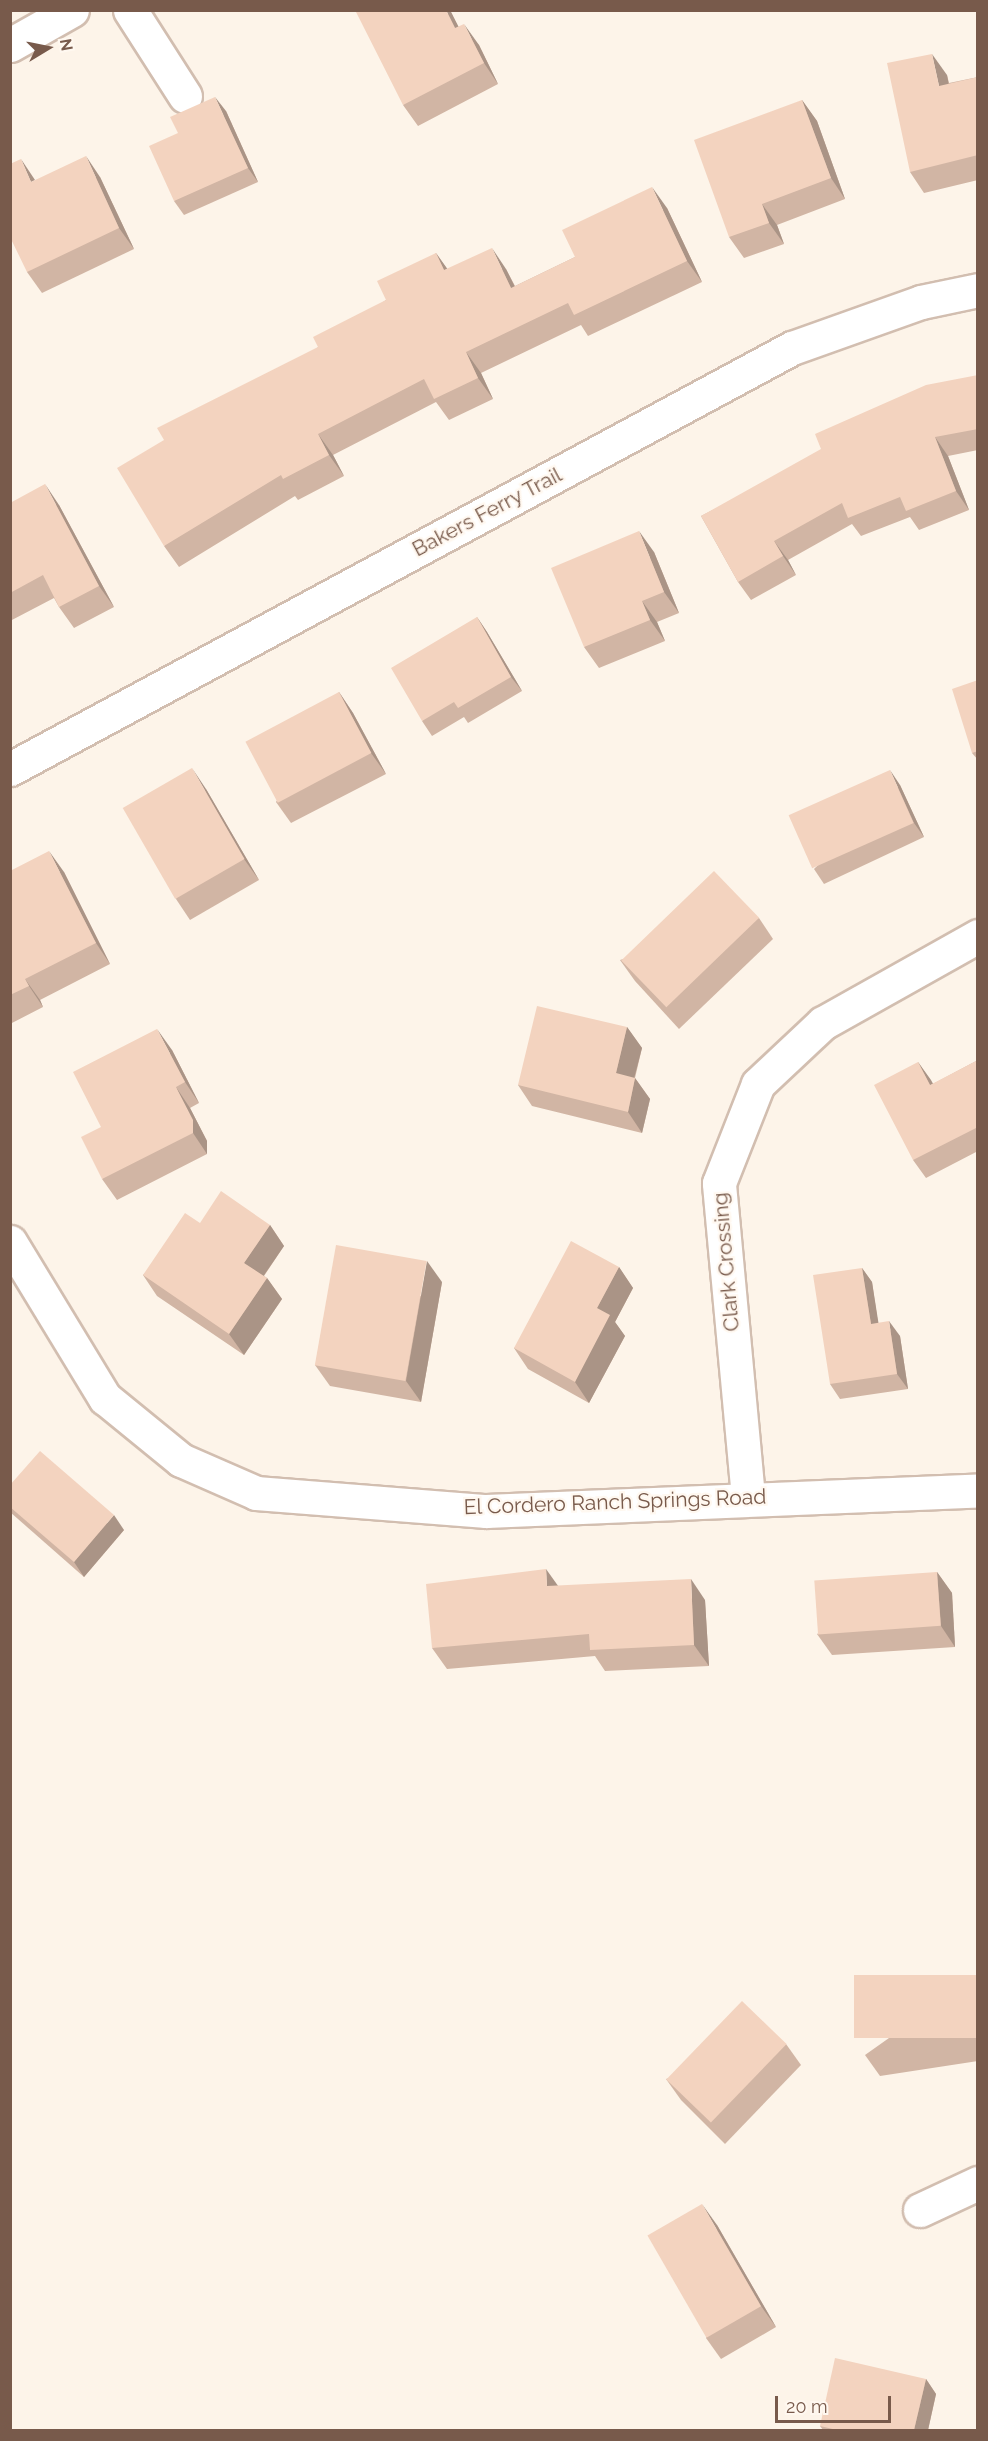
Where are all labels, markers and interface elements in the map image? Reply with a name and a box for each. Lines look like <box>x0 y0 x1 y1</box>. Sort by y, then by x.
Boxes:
north arrow <box>18 18 78 78</box>
text: N <box>56 37 77 52</box>
street label: Bakers Ferry Trail <box>408 462 566 562</box>
street label: Clark Crossing <box>707 1191 745 1333</box>
street label: El Cordero Ranch Springs Road <box>463 1484 767 1520</box>
scale bar <box>778 2384 894 2422</box>
text: 20 m <box>786 2396 828 2417</box>

